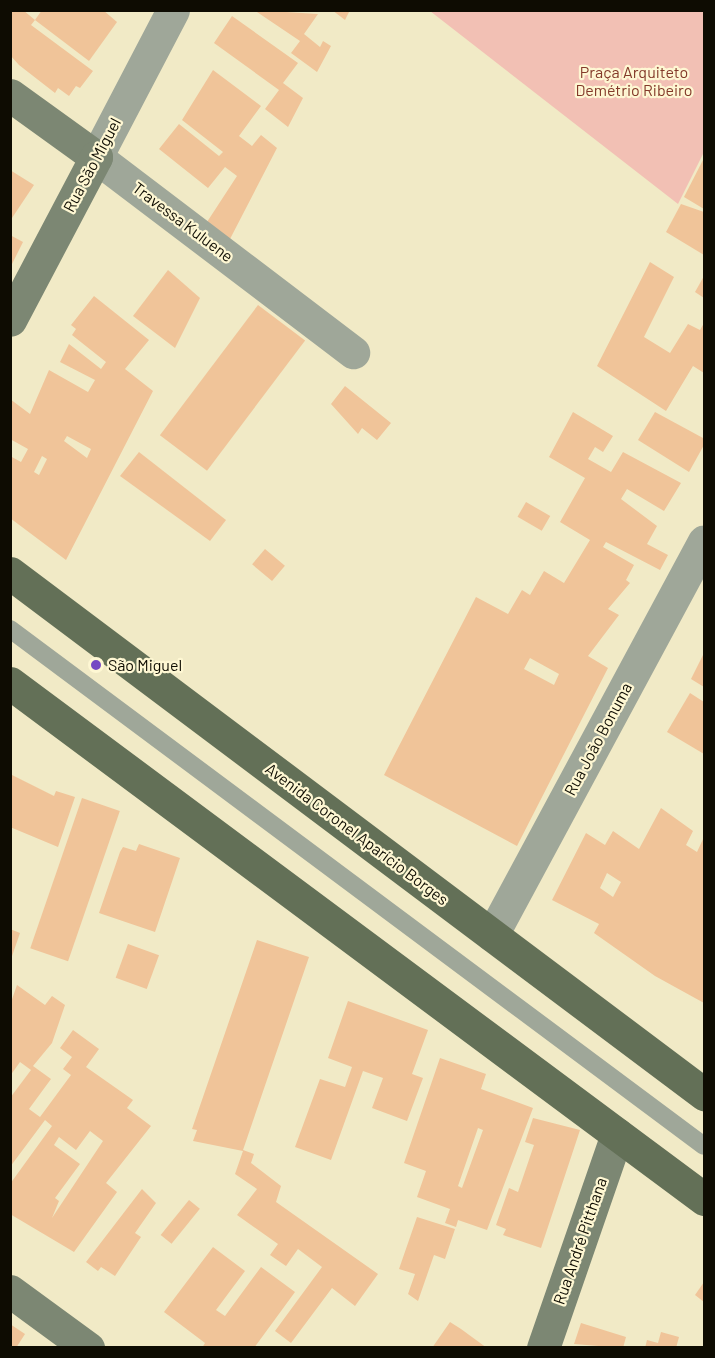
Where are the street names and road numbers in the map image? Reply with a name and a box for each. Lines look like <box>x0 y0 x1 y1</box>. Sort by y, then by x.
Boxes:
street label: Rua São Miguel <box>59 115 125 215</box>
street label: Travessa Kuluene <box>129 178 237 266</box>
street label: Rua João Bonuma <box>560 679 636 799</box>
street label: Avenida Coronel Aparício Borges <box>262 759 452 909</box>
street label: Rua André Pitthana <box>549 1175 611 1307</box>

